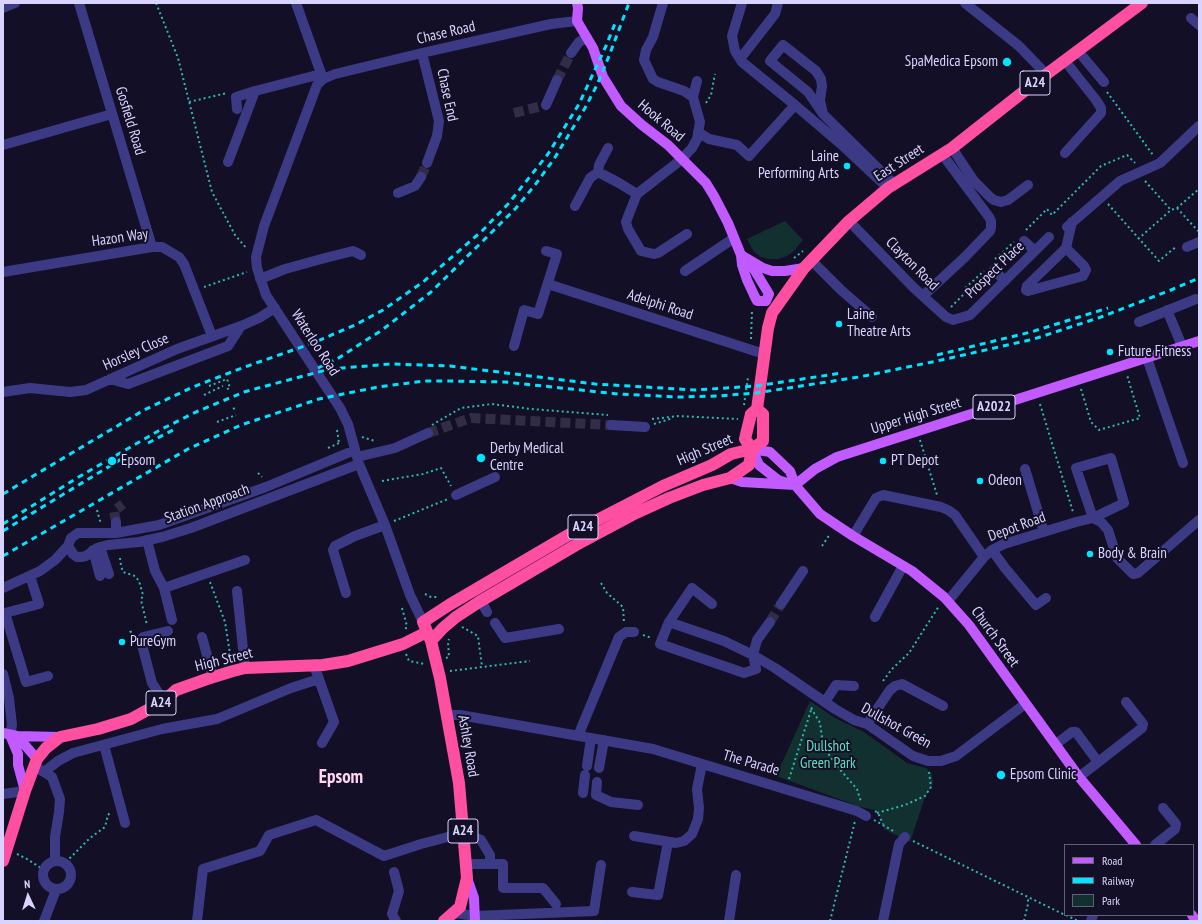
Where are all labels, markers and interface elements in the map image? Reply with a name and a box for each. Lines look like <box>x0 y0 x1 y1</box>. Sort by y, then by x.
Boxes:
street label: Chase Road <box>415 18 477 48</box>
place label: SpaMedica Epsom <box>905 53 998 71</box>
marker: SpaMedica Epsom <box>1001 56 1013 68</box>
street label: Chase End <box>433 67 461 123</box>
road number: A24 <box>1020 71 1050 95</box>
street label: Gosfield Road <box>111 85 149 157</box>
street label: Hook Road <box>634 96 688 146</box>
street label: East Street <box>871 140 927 186</box>
place label: Laine Performing Arts <box>758 148 839 183</box>
marker: Laine Performing Arts <box>842 161 852 171</box>
street label: Hazon Way <box>91 225 149 251</box>
street label: Clayton Road <box>882 234 942 294</box>
street label: Prospect Place <box>962 238 1028 302</box>
street label: Adelphi Road <box>625 286 695 324</box>
place label: Laine Theatre Arts <box>847 306 911 341</box>
street label: Waterloo Road <box>287 307 343 379</box>
marker: Laine Theatre Arts <box>834 319 844 329</box>
street label: Horsley Close <box>100 330 172 374</box>
place label: Future Fitness <box>1118 343 1191 361</box>
marker: Future Fitness <box>1105 347 1115 357</box>
street label: Upper High Street <box>869 394 963 438</box>
road number: A2022 <box>973 395 1015 419</box>
street label: High Street <box>675 430 735 470</box>
place label: Derby Medical Centre <box>490 440 564 475</box>
place label: Epsom <box>121 452 155 470</box>
marker: Derby Medical Centre <box>475 452 487 464</box>
place label: PT Depot <box>891 452 939 470</box>
marker: Epsom <box>106 455 118 467</box>
marker: PT Depot <box>878 456 888 466</box>
place label: Odeon <box>988 472 1022 490</box>
marker: Odeon <box>975 476 985 486</box>
street label: Station Approach <box>162 480 252 528</box>
street label: Depot Road <box>986 508 1048 546</box>
road number: A24 <box>568 515 598 539</box>
place label: Body & Brain <box>1098 545 1167 563</box>
marker: Body & Brain <box>1085 549 1095 559</box>
street label: Church Street <box>967 603 1023 671</box>
place label: PureGym <box>130 633 176 651</box>
marker: PureGym <box>117 637 127 647</box>
street label: High Street <box>193 644 255 676</box>
road number: A24 <box>146 691 176 715</box>
street label: Dullshot Green <box>858 699 934 753</box>
street label: Ashley Road <box>454 714 482 778</box>
park label: Dullshot Green Park <box>800 738 856 773</box>
street label: The Parade <box>721 746 781 780</box>
place label: Epsom Clinic <box>1010 766 1076 784</box>
district label: Epsom <box>319 767 363 789</box>
marker: Epsom Clinic <box>995 769 1007 781</box>
road number: A24 <box>448 819 478 843</box>
legend <box>1064 844 1194 916</box>
text: Road <box>1102 853 1122 868</box>
text: Railway <box>1102 873 1134 888</box>
north arrow <box>8 876 48 916</box>
text: N <box>24 877 31 891</box>
text: Park <box>1102 893 1120 908</box>

